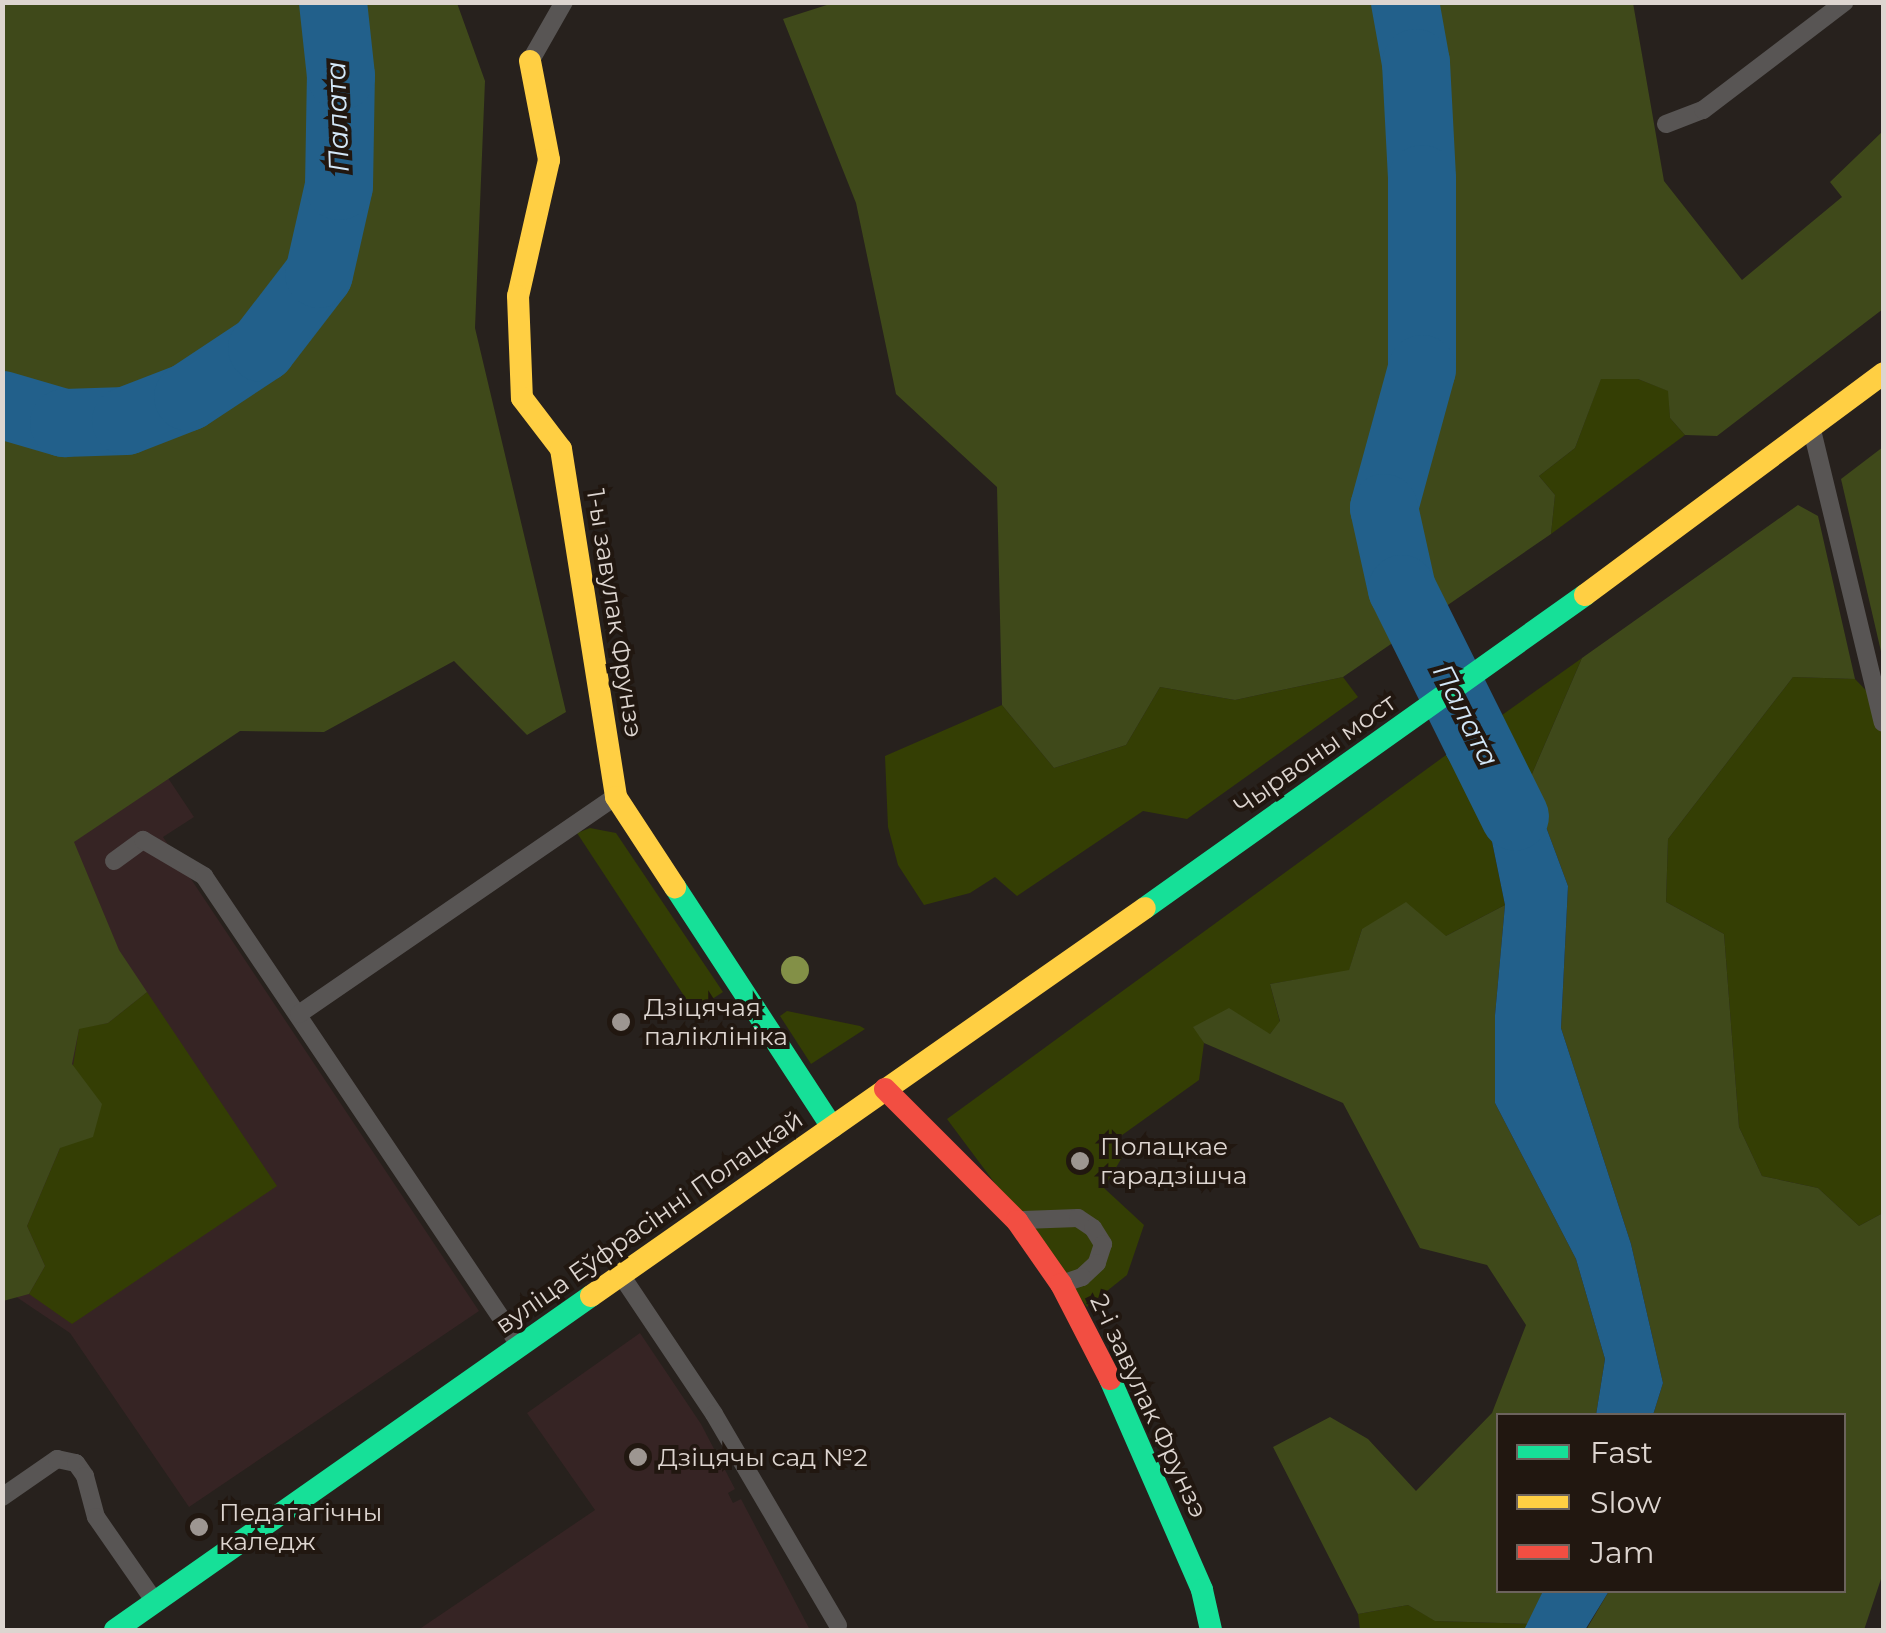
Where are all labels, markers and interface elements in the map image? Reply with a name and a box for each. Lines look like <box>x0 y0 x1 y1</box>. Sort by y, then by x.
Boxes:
water label: Палата <box>318 61 356 173</box>
street label: 1-ы завулак Фрунзэ <box>581 487 649 739</box>
water label: Палата <box>1426 658 1506 772</box>
street label: Чырвоны мост <box>1229 687 1401 821</box>
place label: Дзіцячая паліклініка <box>644 993 788 1052</box>
marker: Дзіцячая паліклініка <box>608 1009 634 1035</box>
street label: вуліца Еўфрасінні Полацкай <box>489 1104 809 1340</box>
place label: Полацкае гарадзішча <box>1100 1132 1247 1191</box>
marker: Полацкае гарадзішча <box>1069 1150 1091 1172</box>
street label: 2-і завулак Фрунзэ <box>1084 1290 1214 1522</box>
legend <box>1496 1413 1846 1593</box>
text: Fast <box>1590 1434 1653 1471</box>
place label: Дзіцячы сад №2 <box>658 1442 868 1472</box>
marker: Дзіцячы сад №2 <box>627 1446 649 1468</box>
text: Slow <box>1590 1484 1661 1521</box>
place label: Педагагічны каледж <box>219 1498 382 1557</box>
marker: Педагагічны каледж <box>188 1516 210 1538</box>
text: Jam <box>1590 1534 1655 1571</box>

